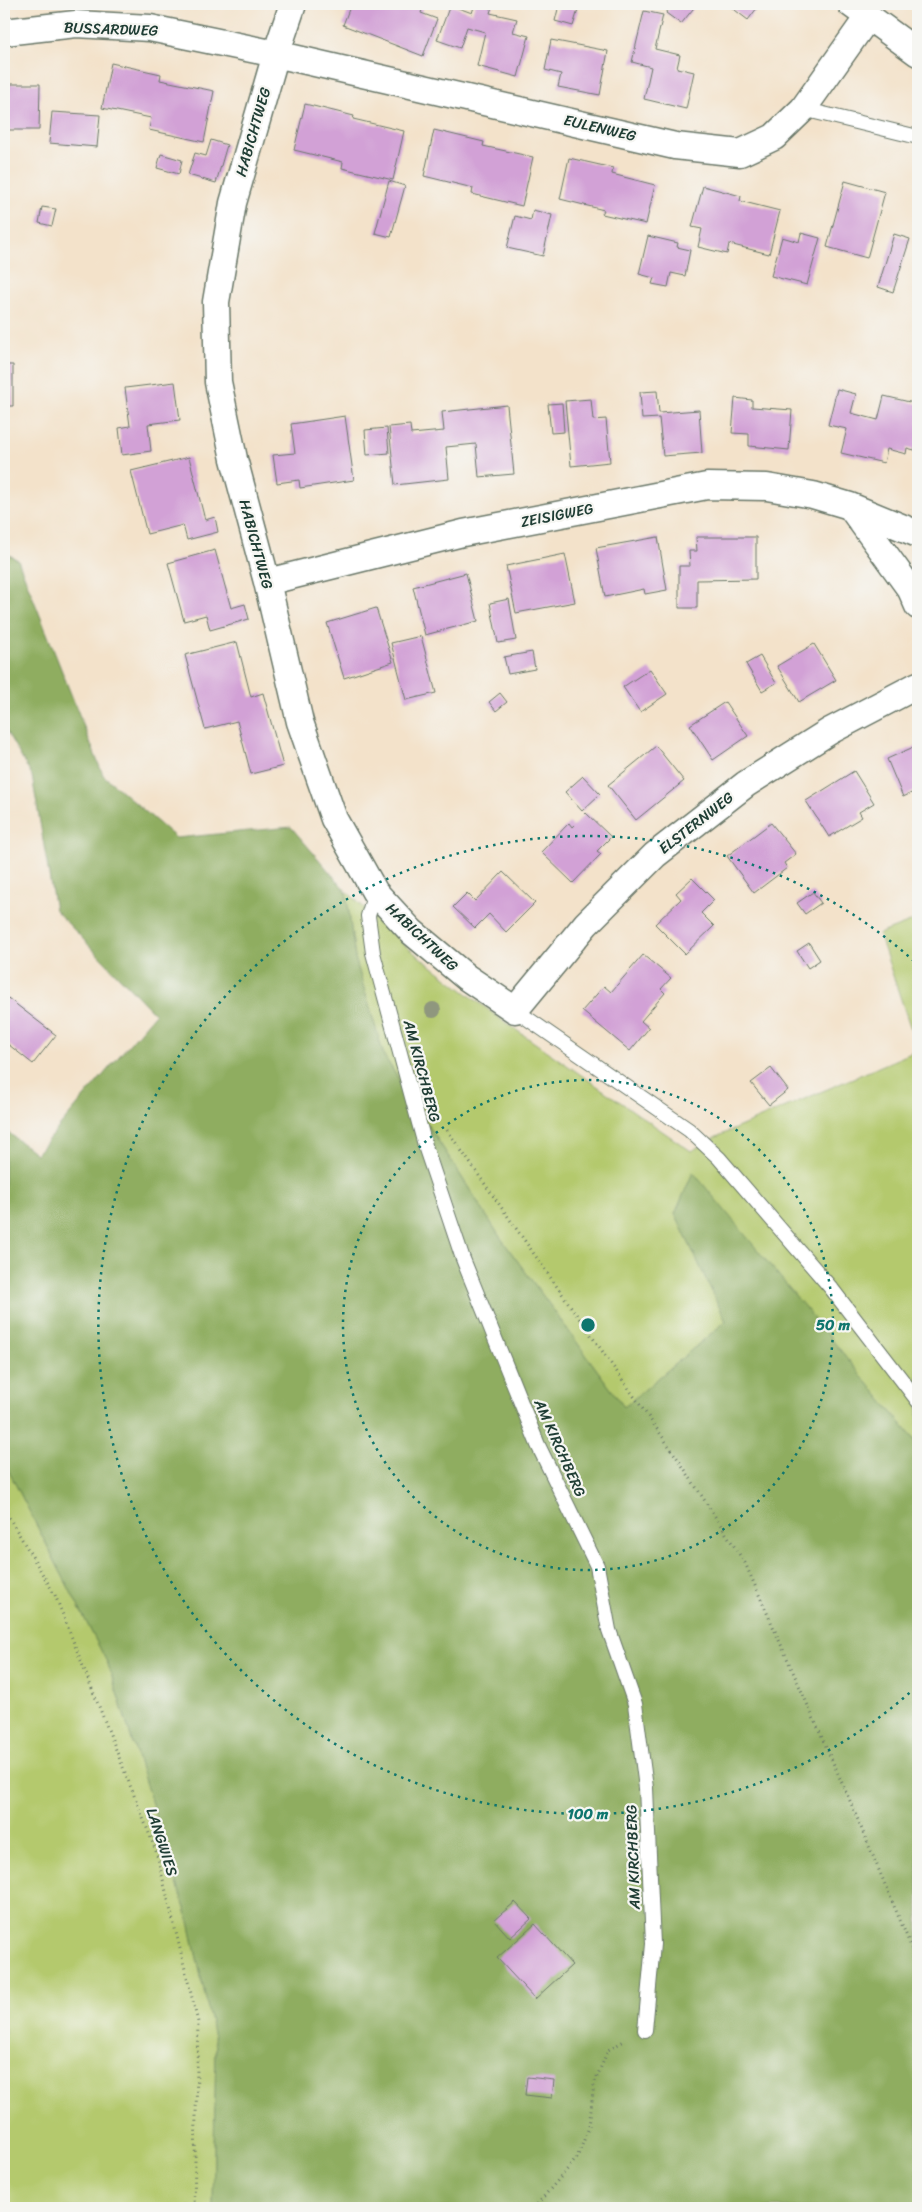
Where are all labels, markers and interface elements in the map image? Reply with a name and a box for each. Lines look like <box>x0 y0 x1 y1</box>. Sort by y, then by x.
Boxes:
street label: BUSSARDWEG <box>63 14 159 44</box>
street label: HABICHTWEG <box>228 84 278 180</box>
street label: EULENWEG <box>561 107 639 149</box>
street label: ZEISIGWEG <box>518 495 596 535</box>
street label: HABICHTWEG <box>232 496 281 592</box>
street label: ELSTERNWEG <box>653 785 740 861</box>
street label: HABICHTWEG <box>380 896 465 978</box>
street label: AM KIRCHBERG <box>396 1016 448 1125</box>
text: 50 m <box>816 1312 851 1338</box>
centre of rings <box>579 1316 597 1334</box>
street label: AM KIRCHBERG <box>526 1394 593 1501</box>
text: 100 m <box>568 1801 609 1827</box>
street label: LANGWIES <box>139 1804 185 1880</box>
street label: AM KIRCHBERG <box>618 1804 648 1911</box>

